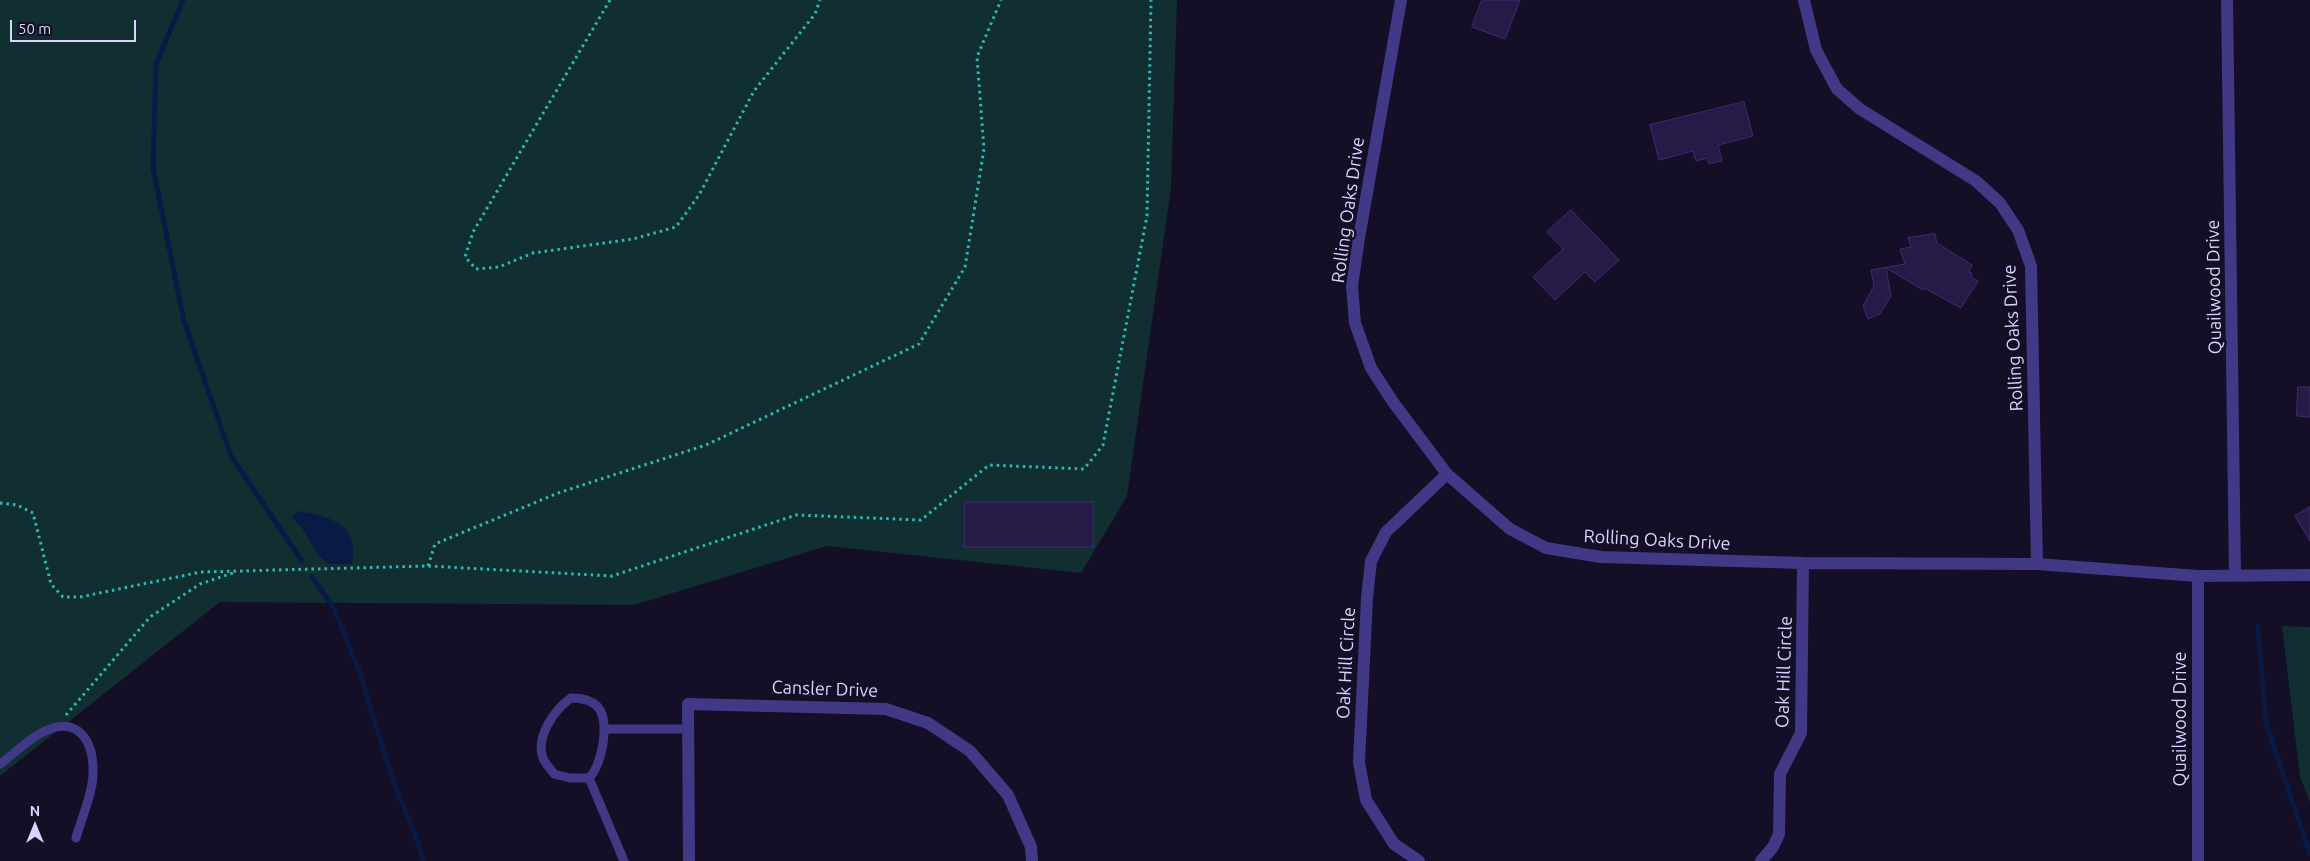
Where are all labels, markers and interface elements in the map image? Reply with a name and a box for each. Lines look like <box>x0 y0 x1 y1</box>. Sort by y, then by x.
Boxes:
scale bar <box>12 10 139 42</box>
text: 50 m <box>18 20 51 37</box>
street label: Rolling Oaks Drive <box>1327 136 1369 284</box>
street label: Quailwood Drive <box>2202 219 2226 355</box>
street label: Rolling Oaks Drive <box>1998 264 2028 412</box>
street label: Rolling Oaks Drive <box>1583 525 1731 555</box>
street label: Oak Hill Circle <box>1332 606 1360 720</box>
street label: Oak Hill Circle <box>1771 616 1797 728</box>
street label: Quailwood Drive <box>2169 652 2191 786</box>
street label: Cansler Drive <box>771 676 879 702</box>
north arrow <box>10 801 60 851</box>
text: N <box>30 803 40 819</box>

